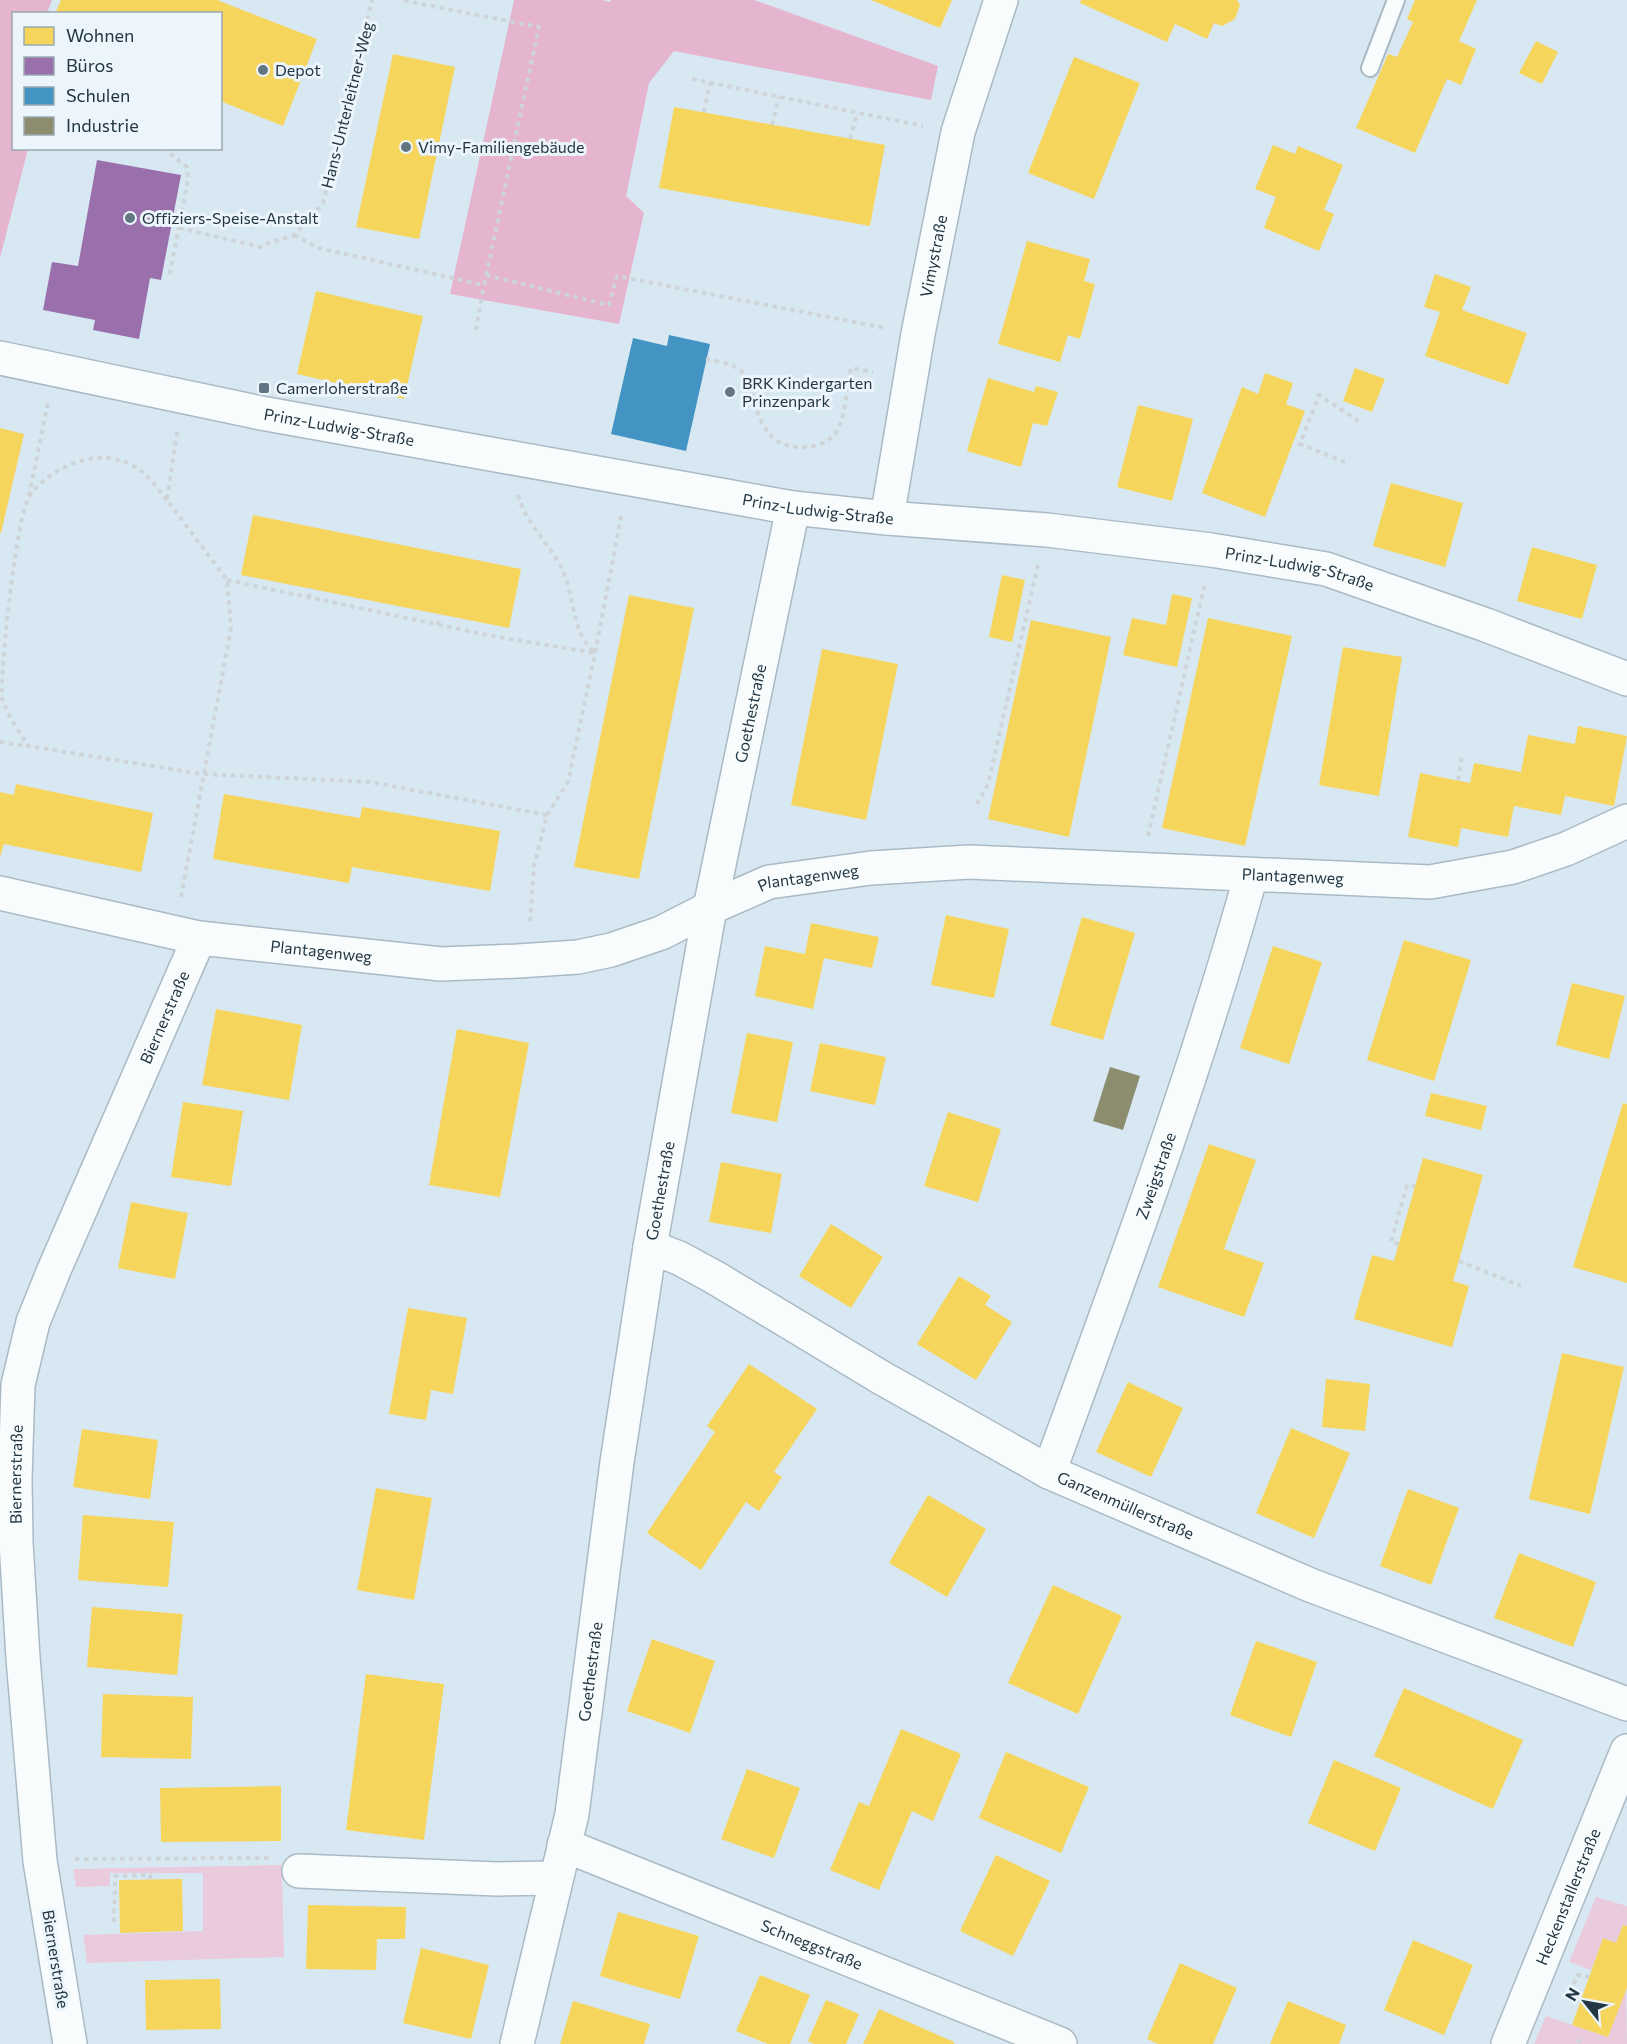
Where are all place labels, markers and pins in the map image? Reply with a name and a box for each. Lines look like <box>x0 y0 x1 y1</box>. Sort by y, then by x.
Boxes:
place label: Depot <box>275 60 321 79</box>
marker: Depot <box>256 63 270 77</box>
place label: Vimy-Familiengebäude <box>418 137 584 156</box>
marker: Vimy-Familiengebäude <box>399 140 413 154</box>
place label: Offiziers-Speise-Anstalt <box>142 208 319 227</box>
marker: Offiziers-Speise-Anstalt <box>123 211 137 225</box>
place label: BRK Kindergarten Prinzenpark <box>742 373 872 410</box>
place label: Camerloherstraße <box>276 378 408 397</box>
marker: Camerloherstraße <box>257 381 271 395</box>
marker: BRK Kindergarten Prinzenpark <box>723 385 737 399</box>

